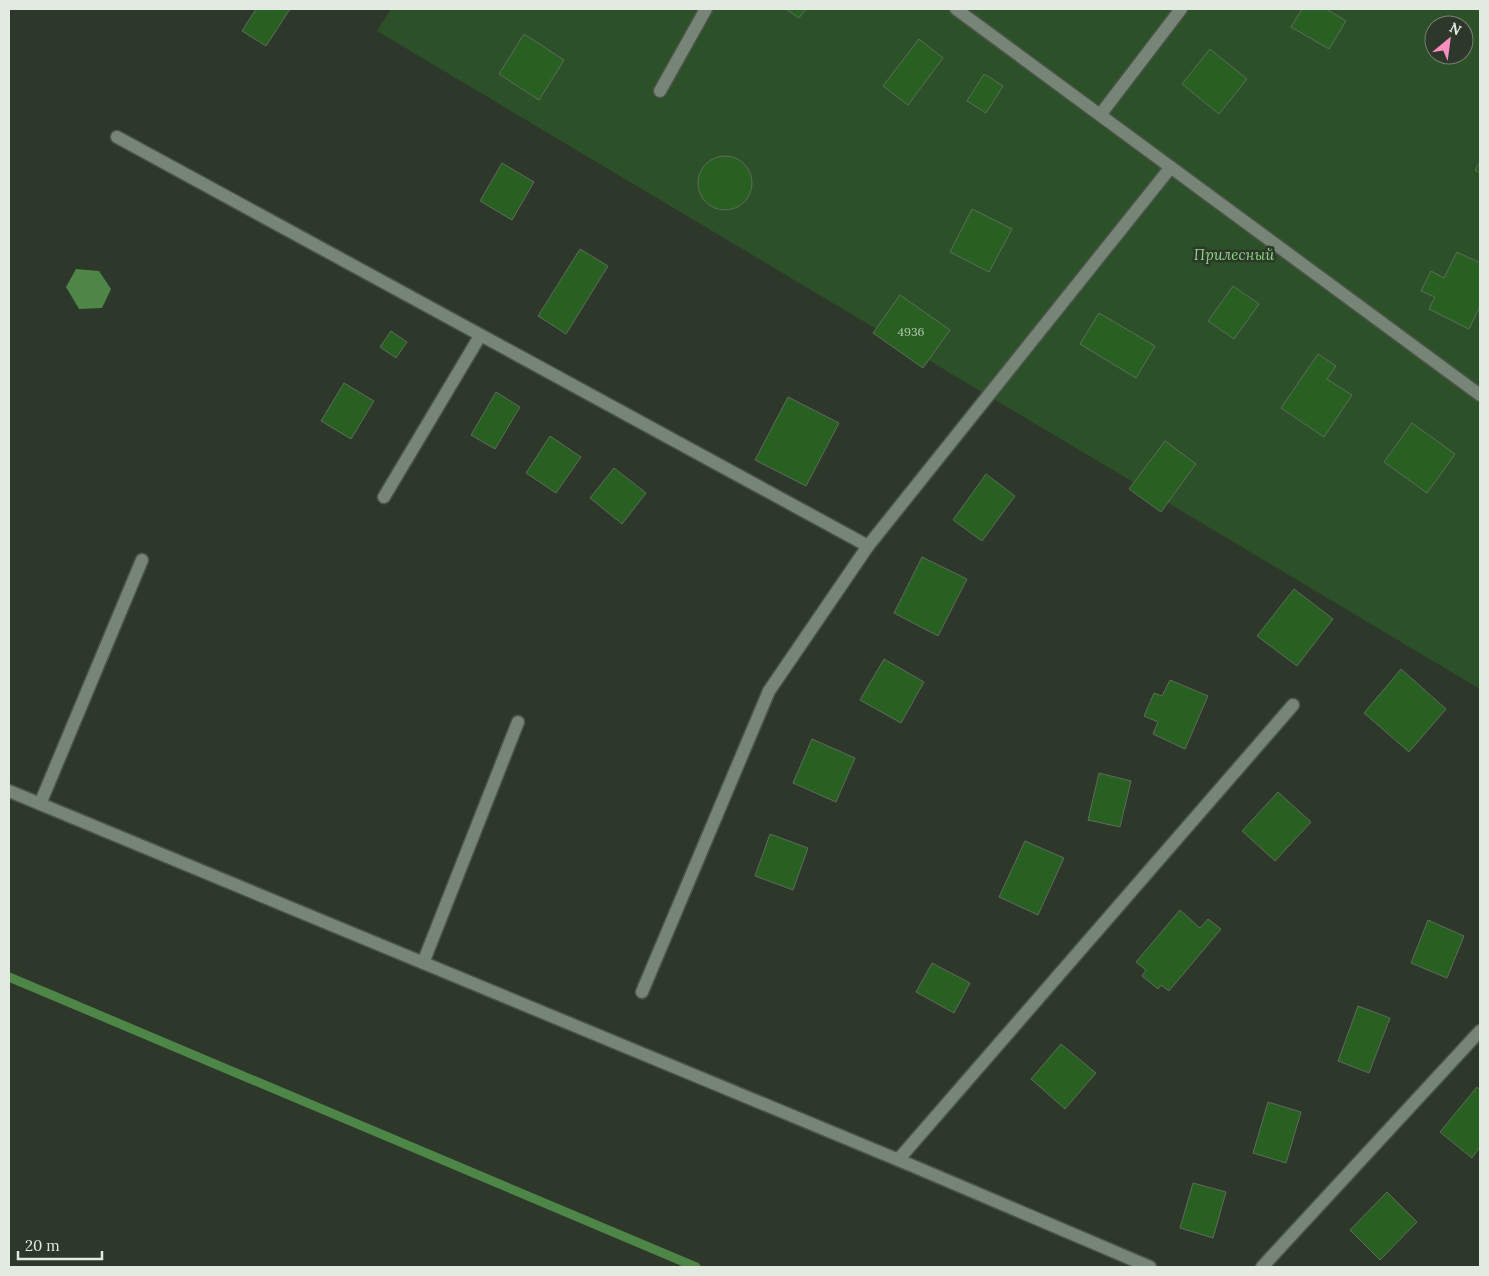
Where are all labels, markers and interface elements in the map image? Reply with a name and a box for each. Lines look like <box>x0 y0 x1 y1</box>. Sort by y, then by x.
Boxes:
north arrow <box>1424 15 1474 65</box>
text: N <box>1446 18 1465 39</box>
park label: Прилесный <box>1194 245 1274 264</box>
house number: 4936 <box>897 324 925 339</box>
scale bar <box>18 1228 101 1260</box>
text: 20 m <box>25 1236 60 1255</box>

